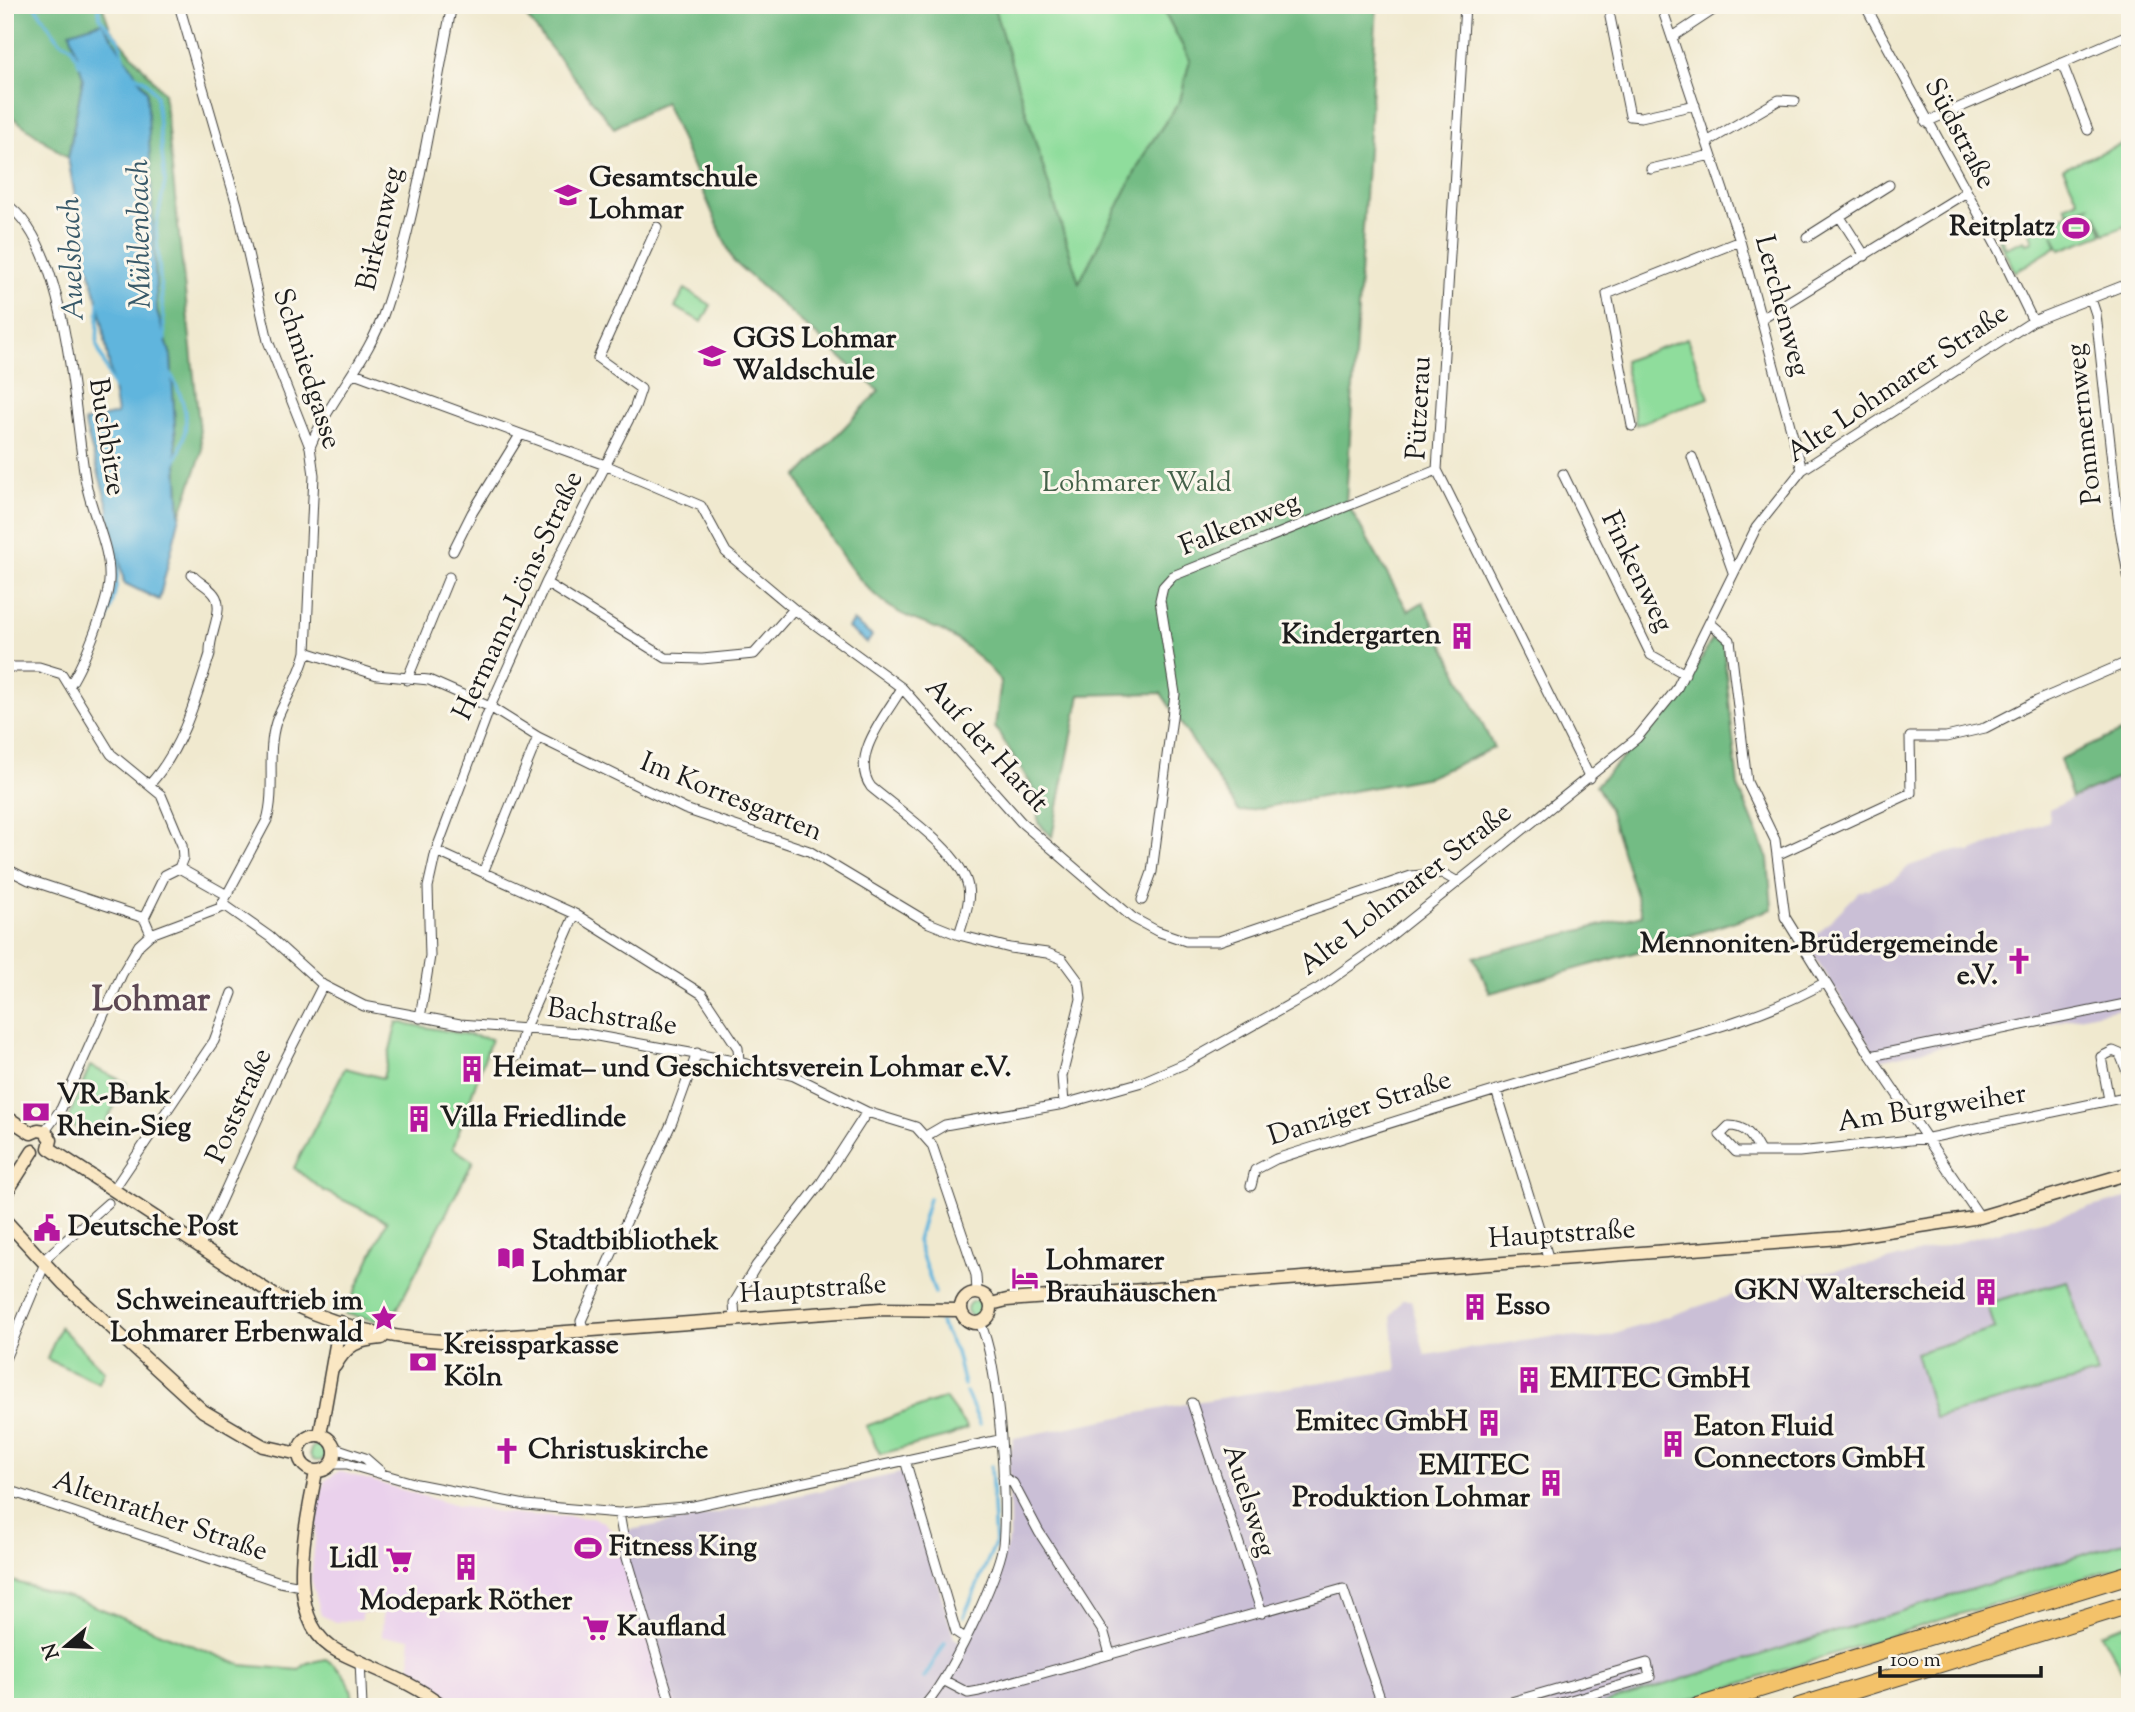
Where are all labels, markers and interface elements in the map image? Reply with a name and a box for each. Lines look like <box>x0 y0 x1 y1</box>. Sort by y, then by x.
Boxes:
street label: Südstraße <box>1913 71 2005 197</box>
water label: Mühlenbach <box>118 158 164 309</box>
place label: Gesamtschule Lohmar <box>589 159 758 231</box>
street label: Birkenweg <box>347 163 415 295</box>
school or university icon: Gesamtschule Lohmar <box>553 180 583 210</box>
water label: Auelsbach <box>49 196 97 322</box>
place label: Reitplatz <box>1949 208 2055 248</box>
sports icon: Reitplatz <box>2061 213 2091 243</box>
street label: Lerchenweg <box>1743 231 1819 381</box>
street label: Schmiedgasse <box>261 283 351 455</box>
street label: Alte Lohmarer Straße <box>1779 295 2017 473</box>
place label: GGS Lohmar Waldschule <box>733 320 897 392</box>
school or university icon: GGS Lohmar Waldschule <box>697 341 727 371</box>
street label: Pommernweg <box>2057 341 2113 507</box>
street label: Pützerau <box>1397 355 1443 461</box>
street label: Buchbitze <box>77 375 135 499</box>
park label: Lohmarer Wald <box>1042 464 1232 504</box>
street label: Hermann-Löns-Straße <box>444 465 594 727</box>
street label: Falkenweg <box>1174 483 1306 567</box>
street label: Finkenweg <box>1590 505 1682 639</box>
place label: Kindergarten <box>1282 616 1441 656</box>
building icon: Kindergarten <box>1447 621 1477 651</box>
street label: Auf der Hardt <box>915 670 1058 822</box>
street label: Im Korresgarten <box>634 743 828 853</box>
street label: Alte Lohmarer Straße <box>1291 794 1521 986</box>
place label: Mennoniten-Brüdergemeinde e.V. <box>1640 925 1998 997</box>
church icon: Mennoniten-Brüdergemeinde e.V. <box>2004 946 2034 976</box>
district label: Lohmar <box>92 976 211 1027</box>
street label: Bachstraße <box>544 989 680 1047</box>
street label: Poststraße <box>197 1042 283 1170</box>
place label: Heimat– und Geschichtsverein Lohmar e.V. <box>493 1049 1011 1089</box>
building icon: Heimat– und Geschichtsverein Lohmar e.V. <box>457 1054 487 1084</box>
street label: Danziger Straße <box>1263 1061 1457 1157</box>
street label: Am Burgweiher <box>1835 1074 2030 1144</box>
place label: VR-Bank Rhein-Sieg <box>57 1076 192 1148</box>
bank icon: VR-Bank Rhein-Sieg <box>21 1097 51 1127</box>
place label: Villa Friedlinde <box>440 1099 626 1139</box>
building icon: Villa Friedlinde <box>404 1104 434 1134</box>
place label: Deutsche Post <box>68 1208 239 1248</box>
street label: Hauptstraße <box>1487 1210 1637 1260</box>
public building icon: Deutsche Post <box>32 1213 62 1243</box>
place label: Stadtbibliothek Lohmar <box>532 1222 719 1294</box>
place label: Lohmarer Brauhäuschen <box>1046 1242 1218 1314</box>
library icon: Stadtbibliothek Lohmar <box>496 1243 526 1273</box>
hotel icon: Lohmarer Brauhäuschen <box>1010 1263 1040 1293</box>
street label: Hauptstraße <box>738 1265 888 1315</box>
place label: GKN Walterscheid <box>1734 1272 1965 1312</box>
building icon: GKN Walterscheid <box>1971 1277 2001 1307</box>
place label: Schweineauftrieb im Lohmarer Erbenwald <box>110 1282 364 1354</box>
place label: Esso <box>1496 1287 1550 1327</box>
building icon: Esso <box>1460 1292 1490 1322</box>
place icon: Schweineauftrieb im Lohmarer Erbenwald <box>369 1303 399 1333</box>
place label: Kreissparkasse Köln <box>444 1326 619 1398</box>
bank icon: Kreissparkasse Köln <box>408 1347 438 1377</box>
place label: EMITEC GmbH <box>1550 1360 1751 1400</box>
building icon: EMITEC GmbH <box>1514 1365 1544 1395</box>
place label: Emitec GmbH <box>1296 1403 1469 1443</box>
building icon: Emitec GmbH <box>1474 1408 1504 1438</box>
place label: Eaton Fluid Connectors GmbH <box>1694 1408 1926 1480</box>
building icon: Eaton Fluid Connectors GmbH <box>1658 1429 1688 1459</box>
place label: Christuskirche <box>528 1431 708 1471</box>
church icon: Christuskirche <box>492 1436 522 1466</box>
street label: Auelsweg <box>1211 1439 1285 1563</box>
place label: EMITEC Produktion Lohmar <box>1292 1447 1530 1519</box>
street label: Altenrather Straße <box>47 1461 273 1573</box>
building icon: EMITEC Produktion Lohmar <box>1536 1468 1566 1498</box>
place label: Fitness King <box>609 1528 757 1568</box>
sports icon: Fitness King <box>573 1533 603 1563</box>
place label: Lidl <box>330 1540 378 1580</box>
supermarket icon: Lidl <box>384 1545 414 1575</box>
building icon: Modepark Röther <box>451 1552 481 1582</box>
place label: Modepark Röther <box>360 1582 573 1622</box>
place label: Kaufland <box>617 1608 726 1648</box>
north arrow <box>32 1610 102 1680</box>
supermarket icon: Kaufland <box>581 1613 611 1643</box>
scale bar <box>1880 1635 2040 1679</box>
text: N <box>37 1639 68 1662</box>
text: 100 m <box>1890 1646 1941 1676</box>

